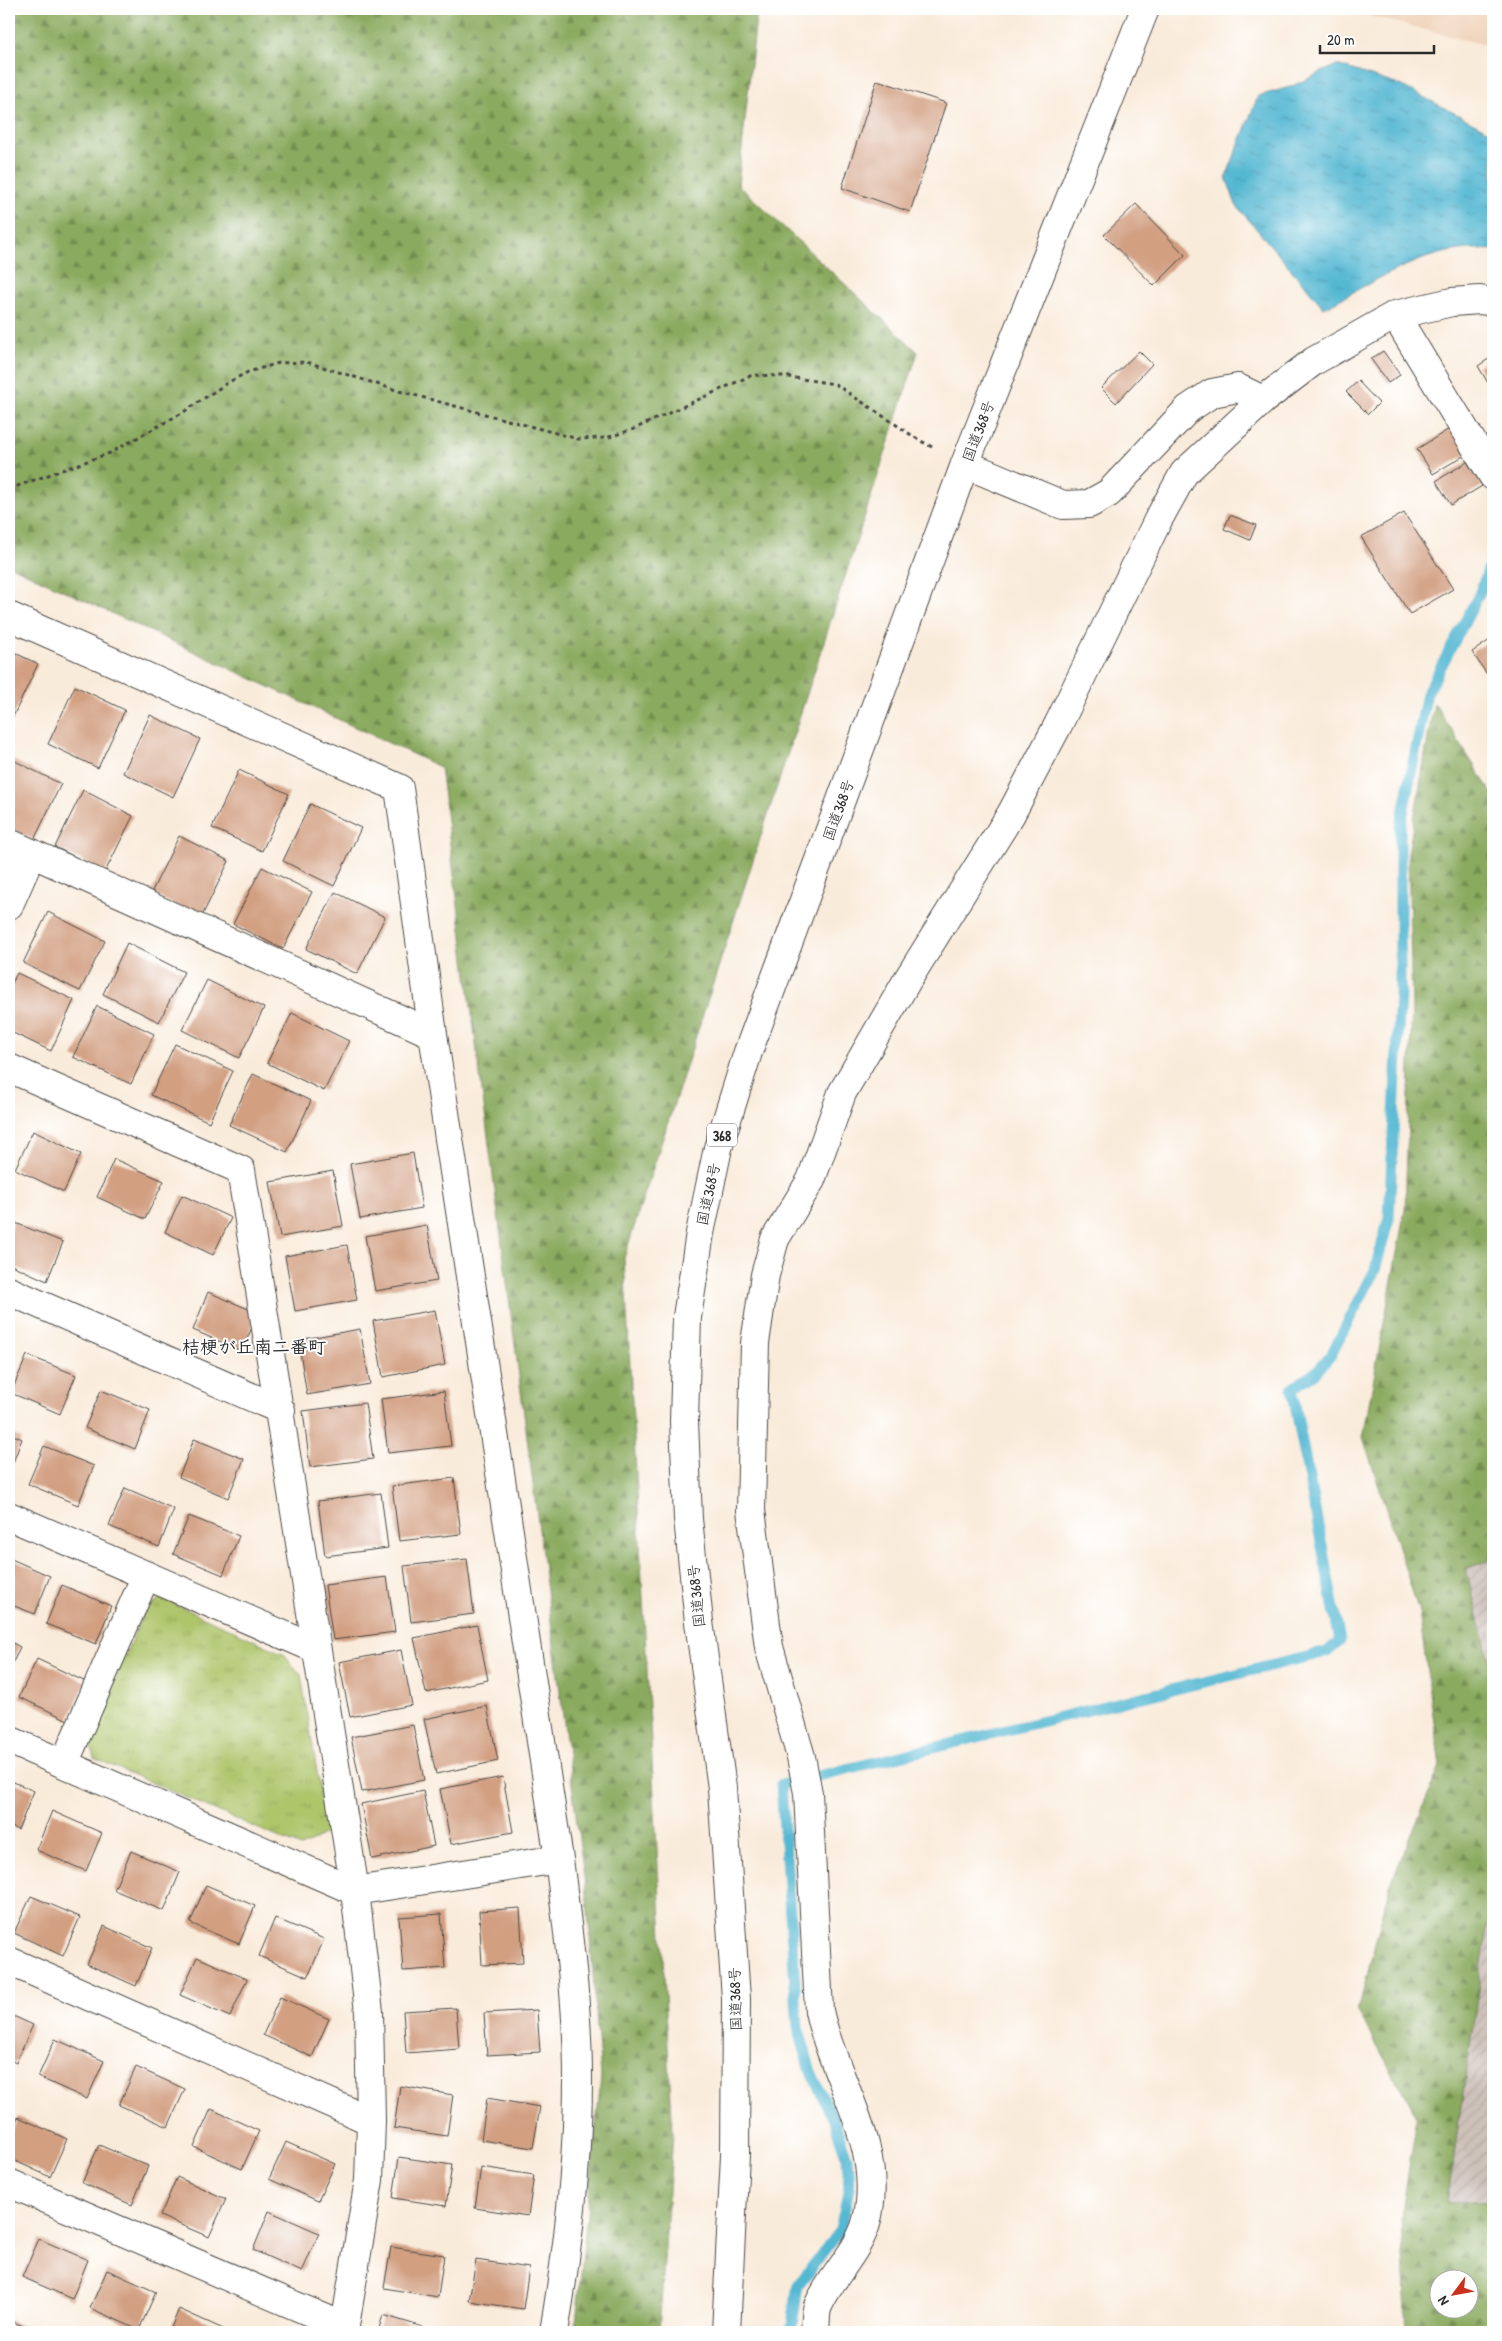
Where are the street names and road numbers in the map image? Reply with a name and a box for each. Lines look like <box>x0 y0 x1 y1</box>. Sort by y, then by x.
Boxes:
street label: 国道368号 <box>957 397 999 465</box>
street label: 国道368号 <box>817 776 859 844</box>
road number: 368 <box>707 1124 737 1146</box>
street label: 国道368号 <box>691 1160 725 1228</box>
street label: 国道368号 <box>682 1563 710 1629</box>
street label: 国道368号 <box>723 1967 747 2031</box>

